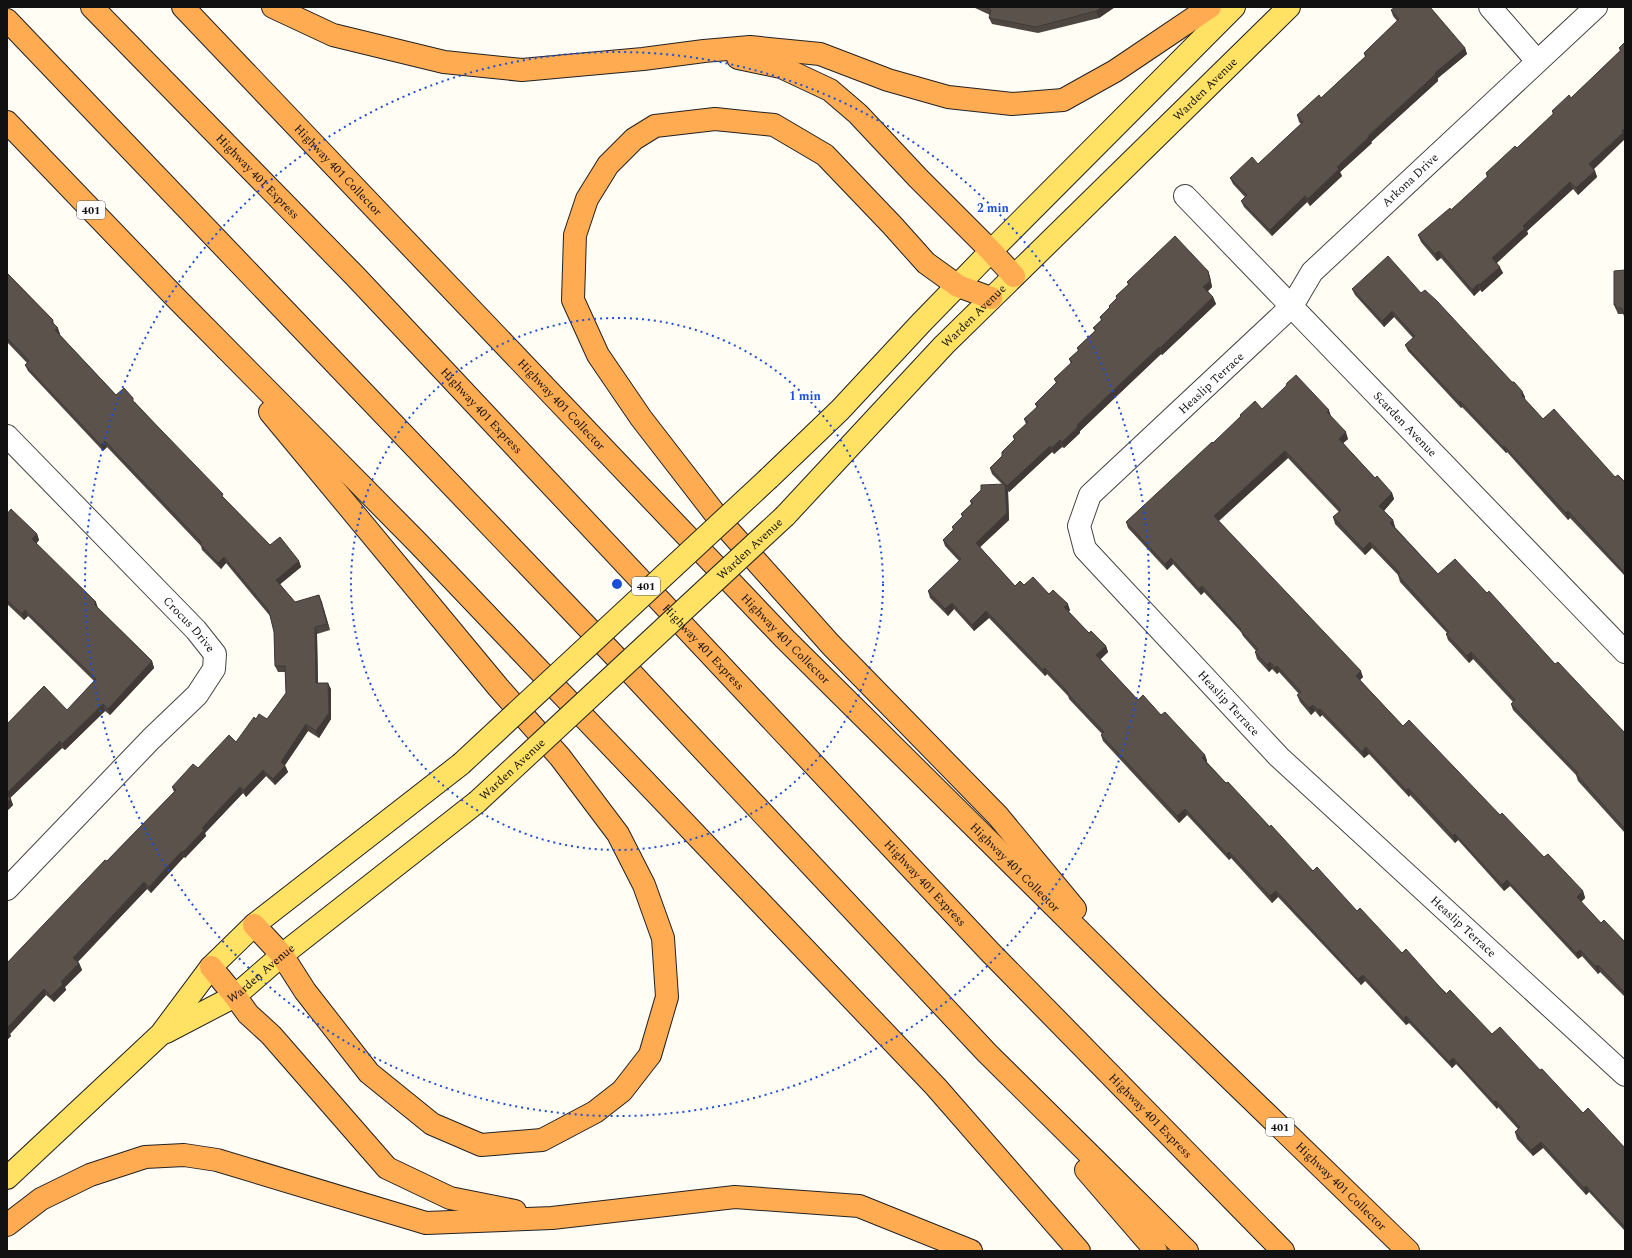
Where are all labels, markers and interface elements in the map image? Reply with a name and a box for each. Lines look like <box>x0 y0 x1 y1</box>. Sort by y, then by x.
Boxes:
street label: Warden Avenue <box>1169 53 1242 126</box>
street label: Highway 401 Collector <box>289 120 387 221</box>
street label: Highway 401 Express <box>211 130 304 224</box>
street label: Arkona Drive <box>1378 149 1443 212</box>
text: 2 min <box>977 199 1010 218</box>
road number: 401 <box>77 201 105 219</box>
street label: Warden Avenue <box>937 280 1011 353</box>
street label: Heaslip Terrace <box>1174 348 1249 419</box>
street label: Highway 401 Collector <box>513 355 610 455</box>
street label: Highway 401 Express <box>436 363 527 459</box>
text: 1 min <box>789 387 822 406</box>
street label: Scarden Avenue <box>1368 387 1441 462</box>
street label: Warden Avenue <box>713 513 787 585</box>
centre of rings <box>610 577 624 591</box>
road number: 401 <box>632 577 660 595</box>
street label: Highway 401 Collector <box>736 589 835 689</box>
street label: Crocus Drive <box>158 592 219 657</box>
street label: Highway 401 Express <box>657 600 749 695</box>
street label: Heaslip Terrace <box>1193 666 1264 741</box>
street label: Warden Avenue <box>475 734 550 805</box>
street label: Highway 401 Collector <box>965 818 1065 917</box>
street label: Highway 401 Express <box>879 836 970 931</box>
street label: Heaslip Terrace <box>1426 891 1501 962</box>
street label: Warden Avenue <box>224 939 299 1009</box>
street label: Highway 401 Express <box>1104 1069 1196 1163</box>
road number: 401 <box>1266 1118 1294 1136</box>
street label: Highway 401 Collector <box>1291 1138 1391 1236</box>

